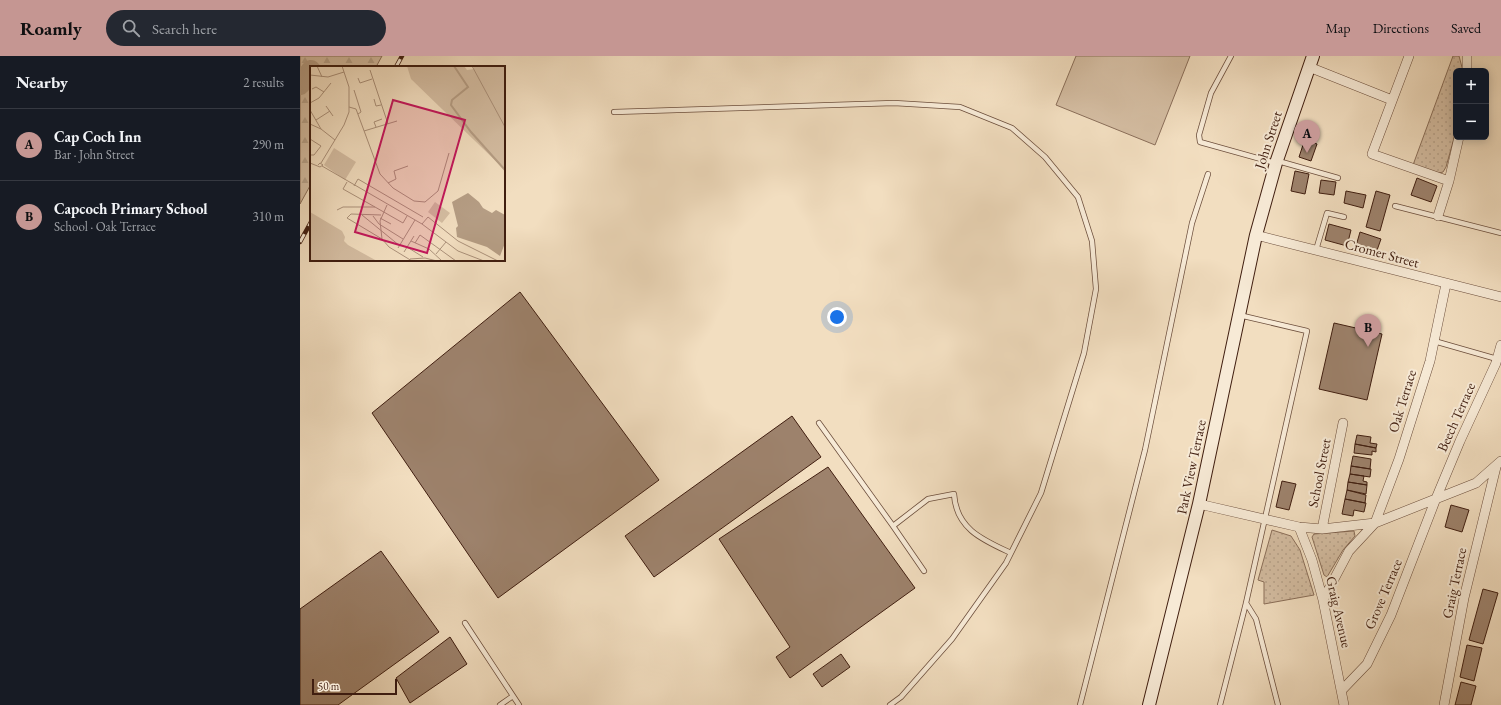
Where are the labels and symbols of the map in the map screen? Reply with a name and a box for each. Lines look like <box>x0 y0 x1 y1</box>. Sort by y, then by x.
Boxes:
inset map <box>310 66 505 261</box>
street label: John Street <box>1250 108 1286 172</box>
pin: A <box>1294 120 1320 153</box>
street label: Cromer Street <box>1343 234 1422 272</box>
your location <box>827 307 847 327</box>
pin: B <box>1355 314 1381 347</box>
street label: Oak Terrace <box>1384 367 1420 435</box>
street label: Beech Terrace <box>1433 379 1479 454</box>
street label: Park View Terrace <box>1172 418 1210 516</box>
street label: School Street <box>1303 436 1335 509</box>
street label: Graig Terrace <box>1438 545 1470 620</box>
street label: Grove Terrace <box>1360 556 1406 632</box>
street label: Graig Avenue <box>1322 574 1356 650</box>
scale bar <box>312 677 397 696</box>

